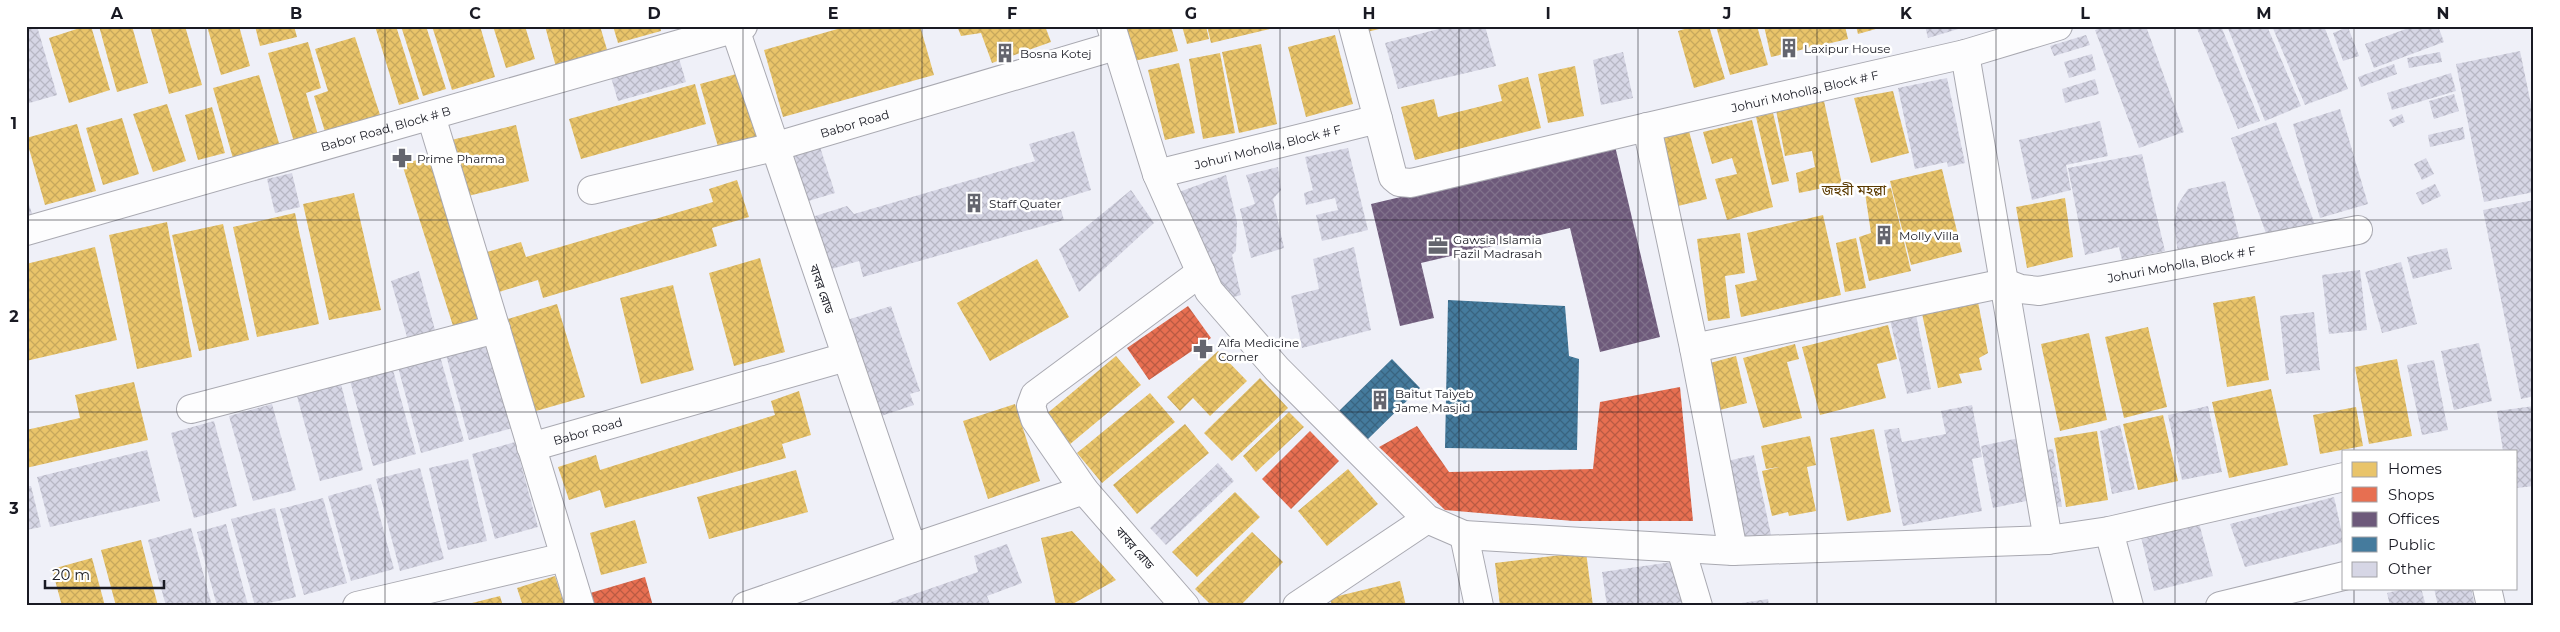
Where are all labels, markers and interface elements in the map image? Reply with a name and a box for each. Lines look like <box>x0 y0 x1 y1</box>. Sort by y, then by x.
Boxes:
text: A <box>110 4 124 23</box>
text: B <box>290 4 302 23</box>
text: C <box>469 4 481 23</box>
text: D <box>647 4 661 23</box>
text: E <box>828 4 838 23</box>
text: F <box>1007 4 1017 23</box>
text: G <box>1185 4 1197 23</box>
text: H <box>1363 4 1375 23</box>
text: I <box>1545 4 1551 23</box>
text: J <box>1722 4 1731 23</box>
text: K <box>1900 4 1913 23</box>
text: L <box>2080 4 2090 23</box>
text: M <box>2256 4 2272 23</box>
text: N <box>2437 4 2449 23</box>
building icon: Laxipur House <box>1778 37 1800 59</box>
place label: Laxipur House <box>1804 41 1890 56</box>
building icon: Bosna Kotej <box>994 42 1016 64</box>
place label: Bosna Kotej <box>1020 46 1092 61</box>
street label: Johuri Moholla, Block # F <box>1729 67 1880 115</box>
street label: Babor Road, Block # B <box>319 103 452 154</box>
street label: Babor Road <box>818 106 891 140</box>
text: 1 <box>11 114 17 133</box>
street label: Johuri Moholla, Block # F <box>1192 121 1343 172</box>
pharmacy icon: Prime Pharma <box>391 147 413 169</box>
place label: Prime Pharma <box>417 151 505 166</box>
district label: জহুরী মহল্লা <box>1821 181 1887 199</box>
building icon: Staff Quater <box>963 192 985 214</box>
place label: Staff Quater <box>989 196 1062 211</box>
building icon: Molly Villa <box>1873 224 1895 246</box>
place label: Molly Villa <box>1899 228 1959 243</box>
place label: Gawsia Islamia Fazil Madrasah <box>1453 232 1542 261</box>
office icon: Gawsia Islamia Fazil Madrasah <box>1427 235 1449 257</box>
street label: Johuri Moholla, Block # F <box>2105 242 2257 285</box>
street label: বাবর রোড <box>806 261 838 316</box>
text: 2 <box>9 307 19 326</box>
place label: Alfa Medicine Corner <box>1218 335 1299 364</box>
pharmacy icon: Alfa Medicine Corner <box>1192 338 1214 360</box>
place label: Baitut Taiyeb Jame Masjid <box>1394 386 1474 415</box>
building icon: Baitut Taiyeb Jame Masjid <box>1369 389 1391 411</box>
street label: Babor Road <box>551 414 624 448</box>
legend <box>2342 450 2518 590</box>
text: Homes <box>2388 459 2442 478</box>
text: Shops <box>2388 485 2434 504</box>
text: 3 <box>8 499 19 518</box>
text: Offices <box>2388 509 2440 528</box>
street label: বাবর রোড <box>1112 523 1158 573</box>
text: Public <box>2388 535 2436 554</box>
scale bar <box>45 557 164 589</box>
text: Other <box>2388 559 2432 578</box>
text: 20 m <box>52 565 90 584</box>

